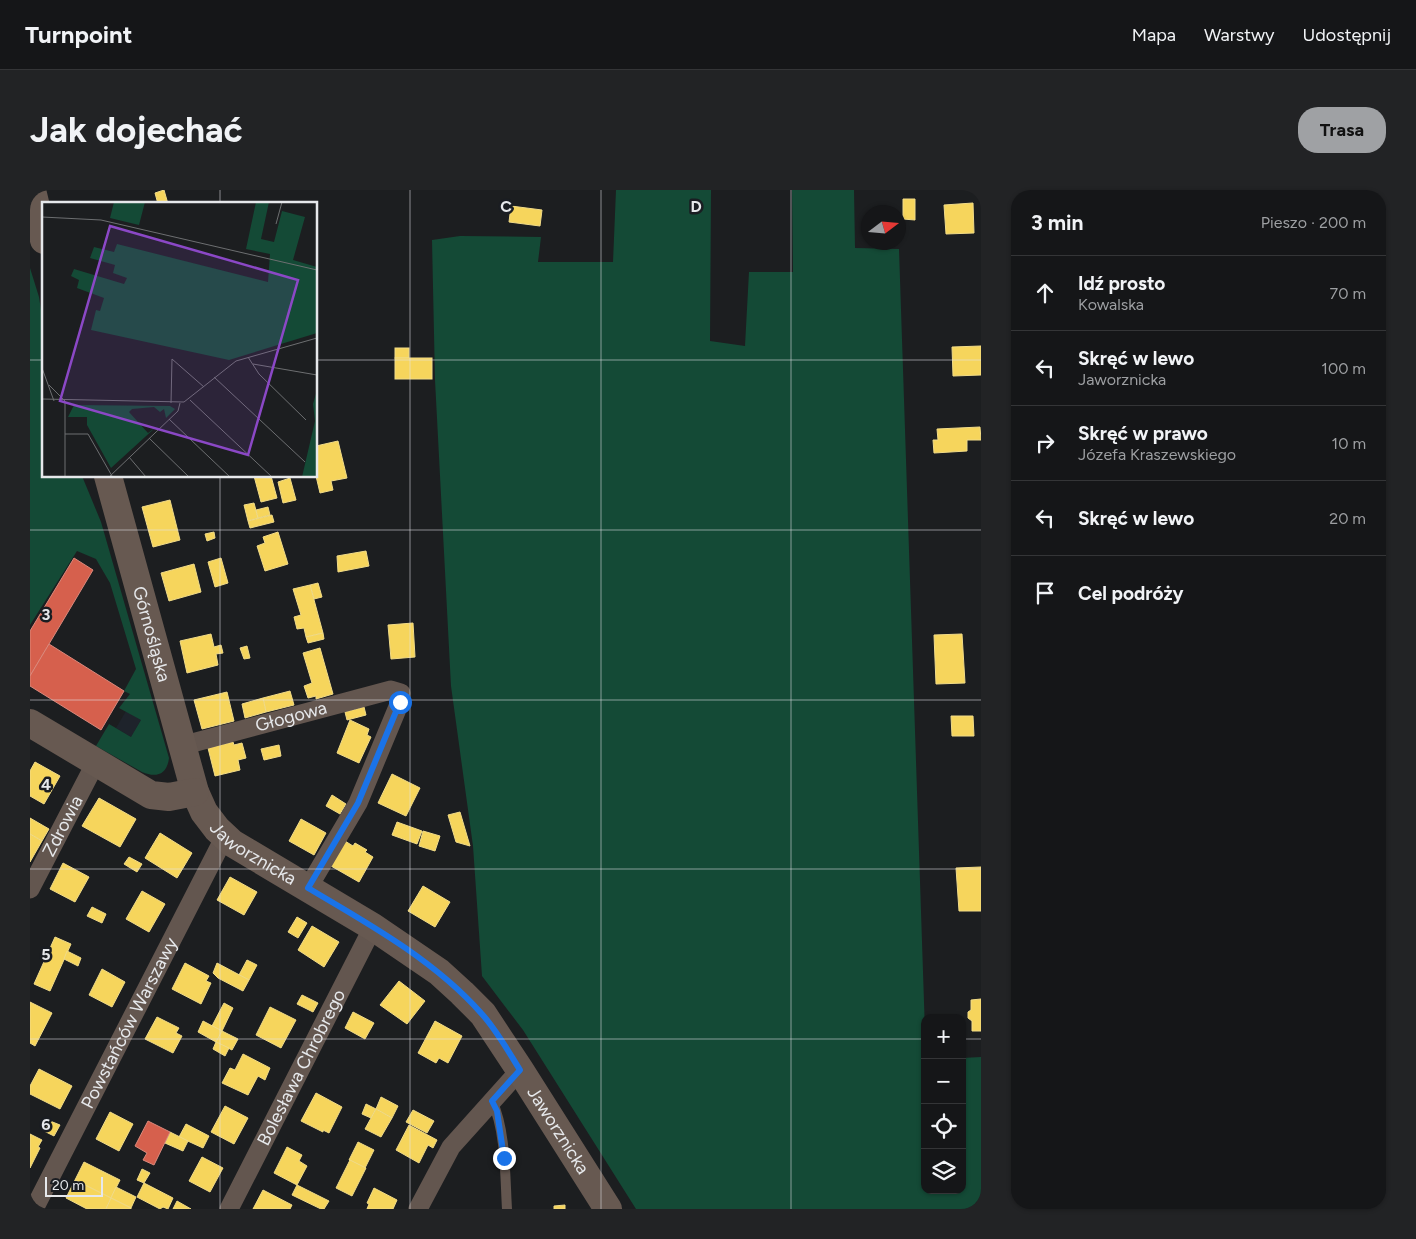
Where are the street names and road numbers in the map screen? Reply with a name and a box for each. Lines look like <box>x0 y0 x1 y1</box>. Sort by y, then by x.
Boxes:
street label: Górnośląska <box>128 584 175 685</box>
street label: Głogowa <box>253 697 329 737</box>
street label: Zdrowia <box>38 792 88 860</box>
street label: Jaworznicka <box>205 818 300 890</box>
street label: Powstańców Warszawy <box>76 933 182 1112</box>
street label: Bolesława Chrobrego <box>252 986 350 1149</box>
street label: Jaworznicka <box>522 1082 594 1178</box>

